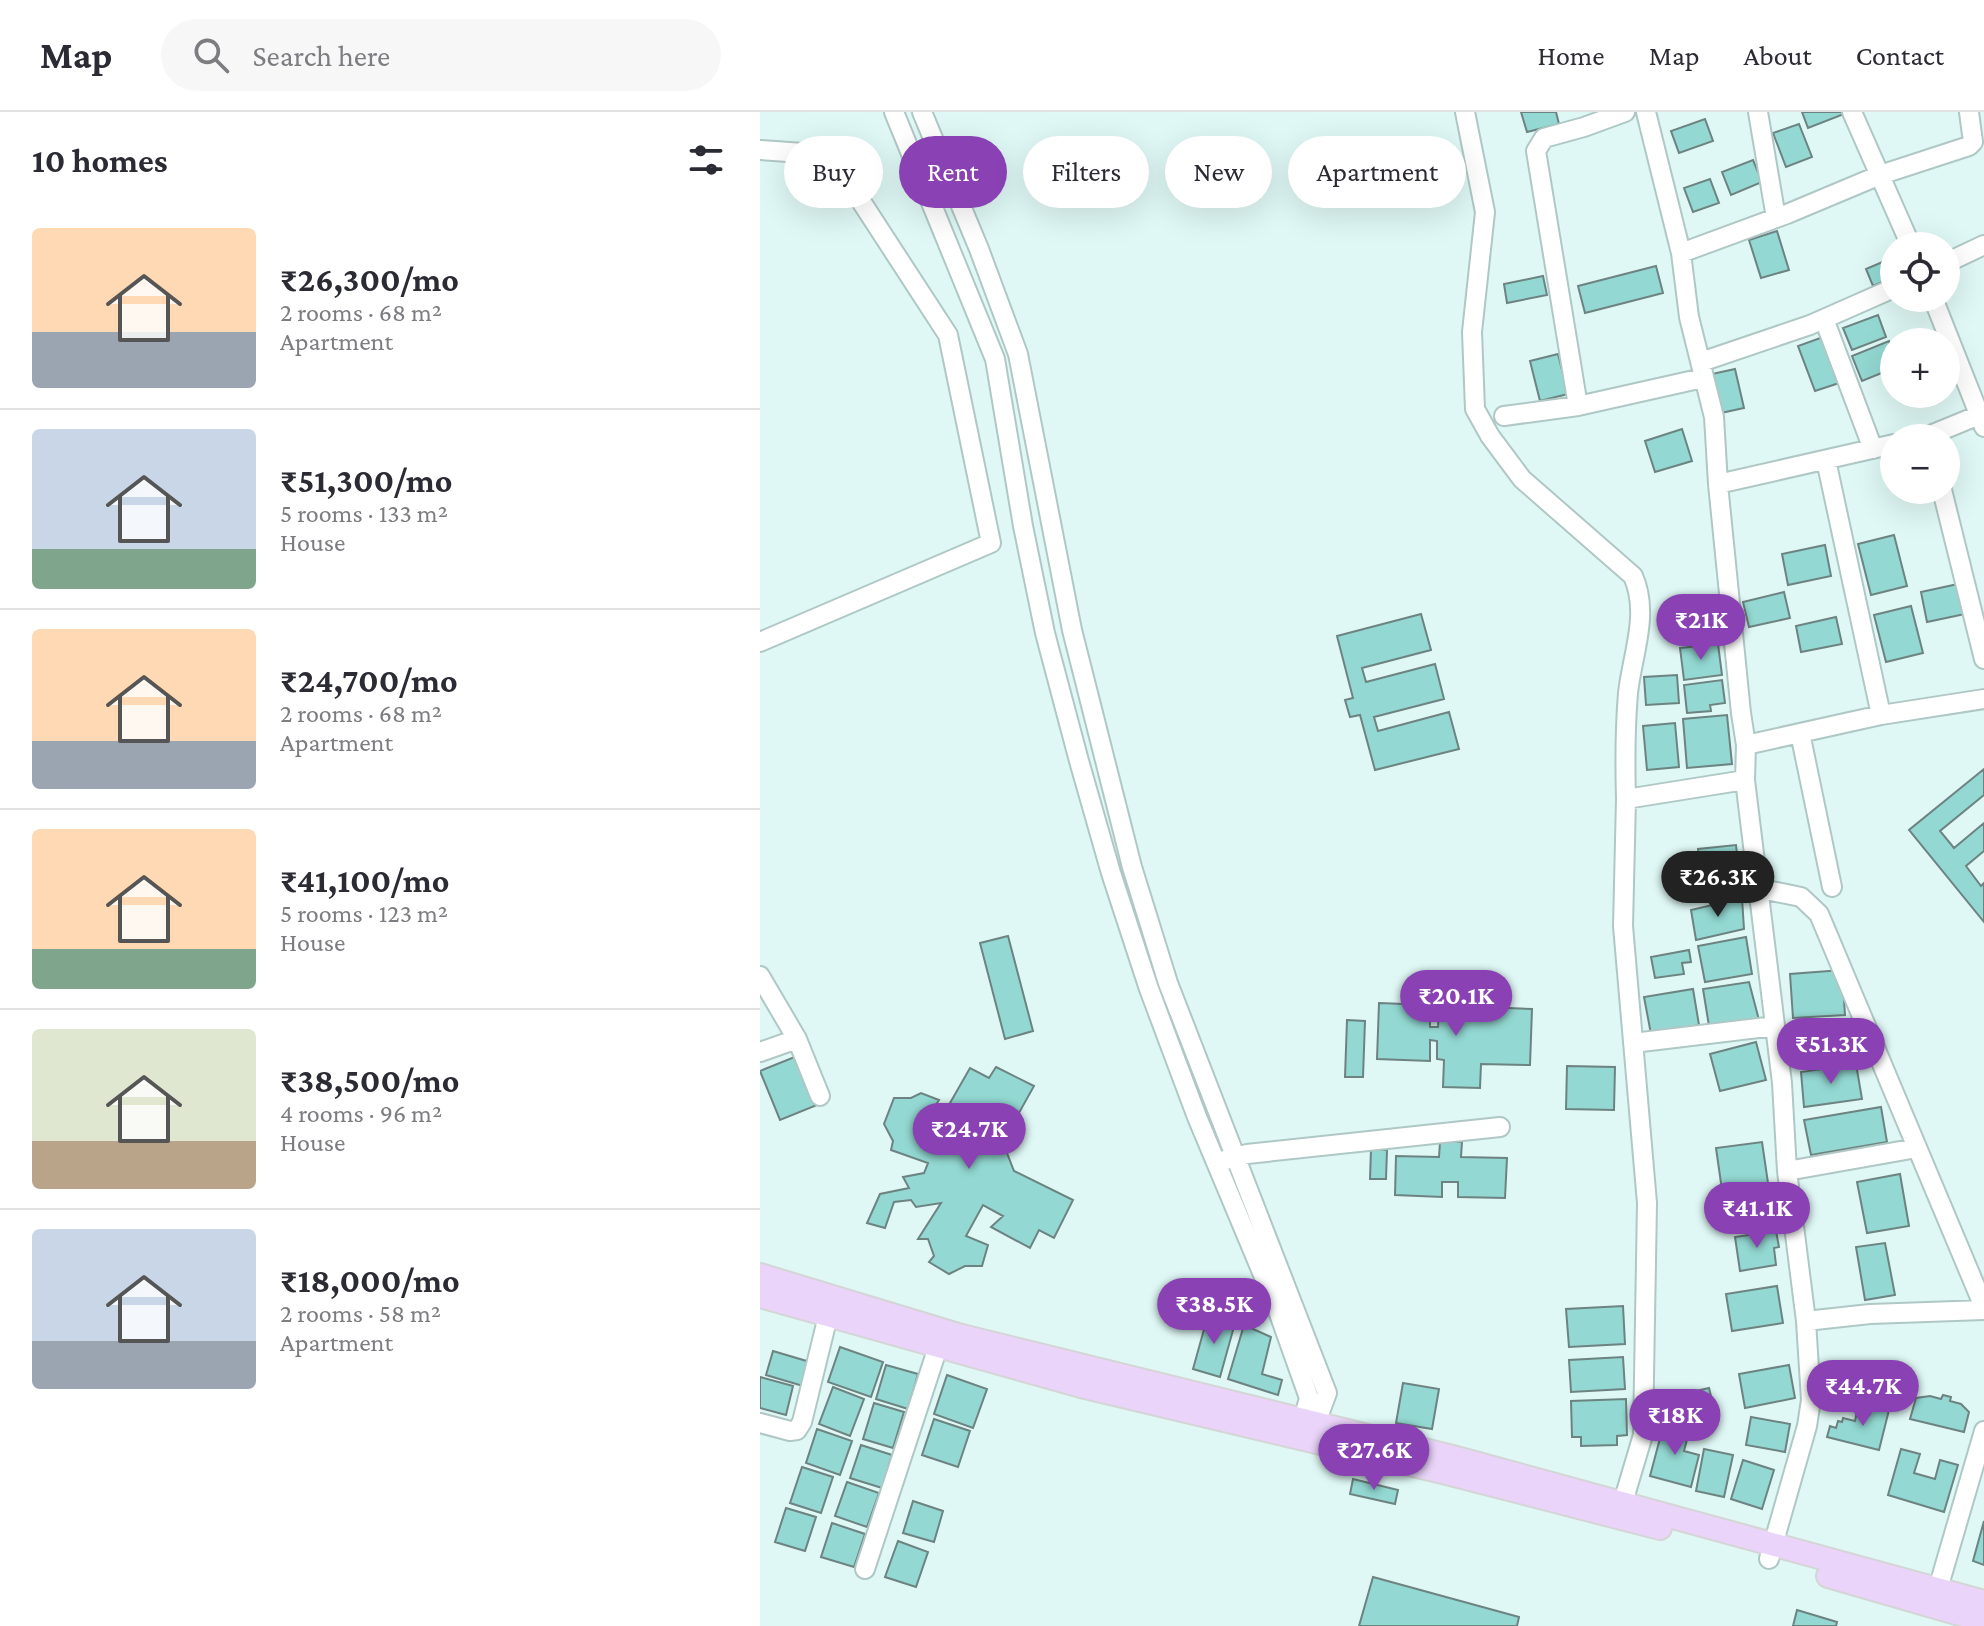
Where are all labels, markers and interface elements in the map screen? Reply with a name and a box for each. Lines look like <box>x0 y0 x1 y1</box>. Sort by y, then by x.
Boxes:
search box <box>161 19 721 91</box>
icon: search <box>189 33 233 77</box>
text: Map <box>40 34 113 76</box>
text: Search here <box>253 39 390 72</box>
text: Home <box>1538 40 1605 71</box>
text: Map <box>1649 40 1700 71</box>
text: About <box>1744 40 1812 71</box>
text: Contact <box>1856 40 1944 71</box>
chip: Buy <box>784 136 883 208</box>
chip: Rent <box>899 136 1007 208</box>
chip: Filters <box>1023 136 1149 208</box>
chip: New <box>1165 136 1272 208</box>
chip: Apartment <box>1288 136 1466 208</box>
icon: filters <box>684 138 728 182</box>
text: 10 homes <box>32 142 168 179</box>
map controls <box>1880 232 1960 504</box>
button: locate <box>1880 232 1960 312</box>
icon: home <box>96 260 192 356</box>
text: ₹26,300/mo <box>280 261 459 298</box>
text: 2 rooms · 68 m² <box>280 298 442 327</box>
text: Apartment <box>280 327 393 356</box>
button: + <box>1880 328 1960 408</box>
button: − <box>1880 424 1960 504</box>
icon: home <box>96 461 192 557</box>
text: ₹51,300/mo <box>280 462 453 499</box>
text: 5 rooms · 133 m² <box>280 499 448 528</box>
text: House <box>280 528 345 557</box>
pin: ₹21K <box>1654 594 1748 662</box>
text: ₹21K <box>1674 605 1728 634</box>
icon: home <box>96 661 192 757</box>
text: ₹24,700/mo <box>280 662 458 699</box>
text: 2 rooms · 68 m² <box>280 699 442 728</box>
text: Apartment <box>280 728 393 757</box>
pin: ₹26.3K <box>1653 851 1783 919</box>
icon: home <box>96 861 192 957</box>
text: ₹41,100/mo <box>280 862 450 899</box>
text: ₹26.3K <box>1679 862 1757 891</box>
text: 5 rooms · 123 m² <box>280 899 448 928</box>
text: House <box>280 928 345 957</box>
pin: ₹20.1K <box>1391 970 1521 1038</box>
text: ₹20.1K <box>1418 981 1494 1010</box>
pin: ₹51.3K <box>1766 1018 1896 1086</box>
text: ₹51.3K <box>1795 1029 1867 1058</box>
icon: home <box>96 1061 192 1157</box>
text: ₹38,500/mo <box>280 1062 459 1099</box>
text: 4 rooms · 96 m² <box>280 1099 442 1128</box>
pin: ₹24.7K <box>904 1103 1034 1171</box>
text: ₹24.7K <box>931 1114 1007 1143</box>
text: House <box>280 1128 345 1157</box>
pin: ₹41.1K <box>1692 1182 1822 1250</box>
text: ₹41.1K <box>1722 1193 1792 1222</box>
icon: home <box>96 1261 192 1357</box>
text: ₹18,000/mo <box>280 1262 460 1299</box>
pin: ₹38.5K <box>1149 1278 1279 1346</box>
text: ₹38.5K <box>1175 1289 1253 1318</box>
text: 2 rooms · 58 m² <box>280 1299 441 1328</box>
text: Apartment <box>280 1328 393 1357</box>
pin: ₹44.7K <box>1798 1360 1928 1428</box>
text: ₹44.7K <box>1825 1371 1901 1400</box>
pin: ₹18K <box>1628 1389 1722 1457</box>
text: ₹18K <box>1647 1400 1703 1429</box>
pin: ₹27.6K <box>1309 1424 1439 1492</box>
text: ₹27.6K <box>1336 1435 1412 1464</box>

